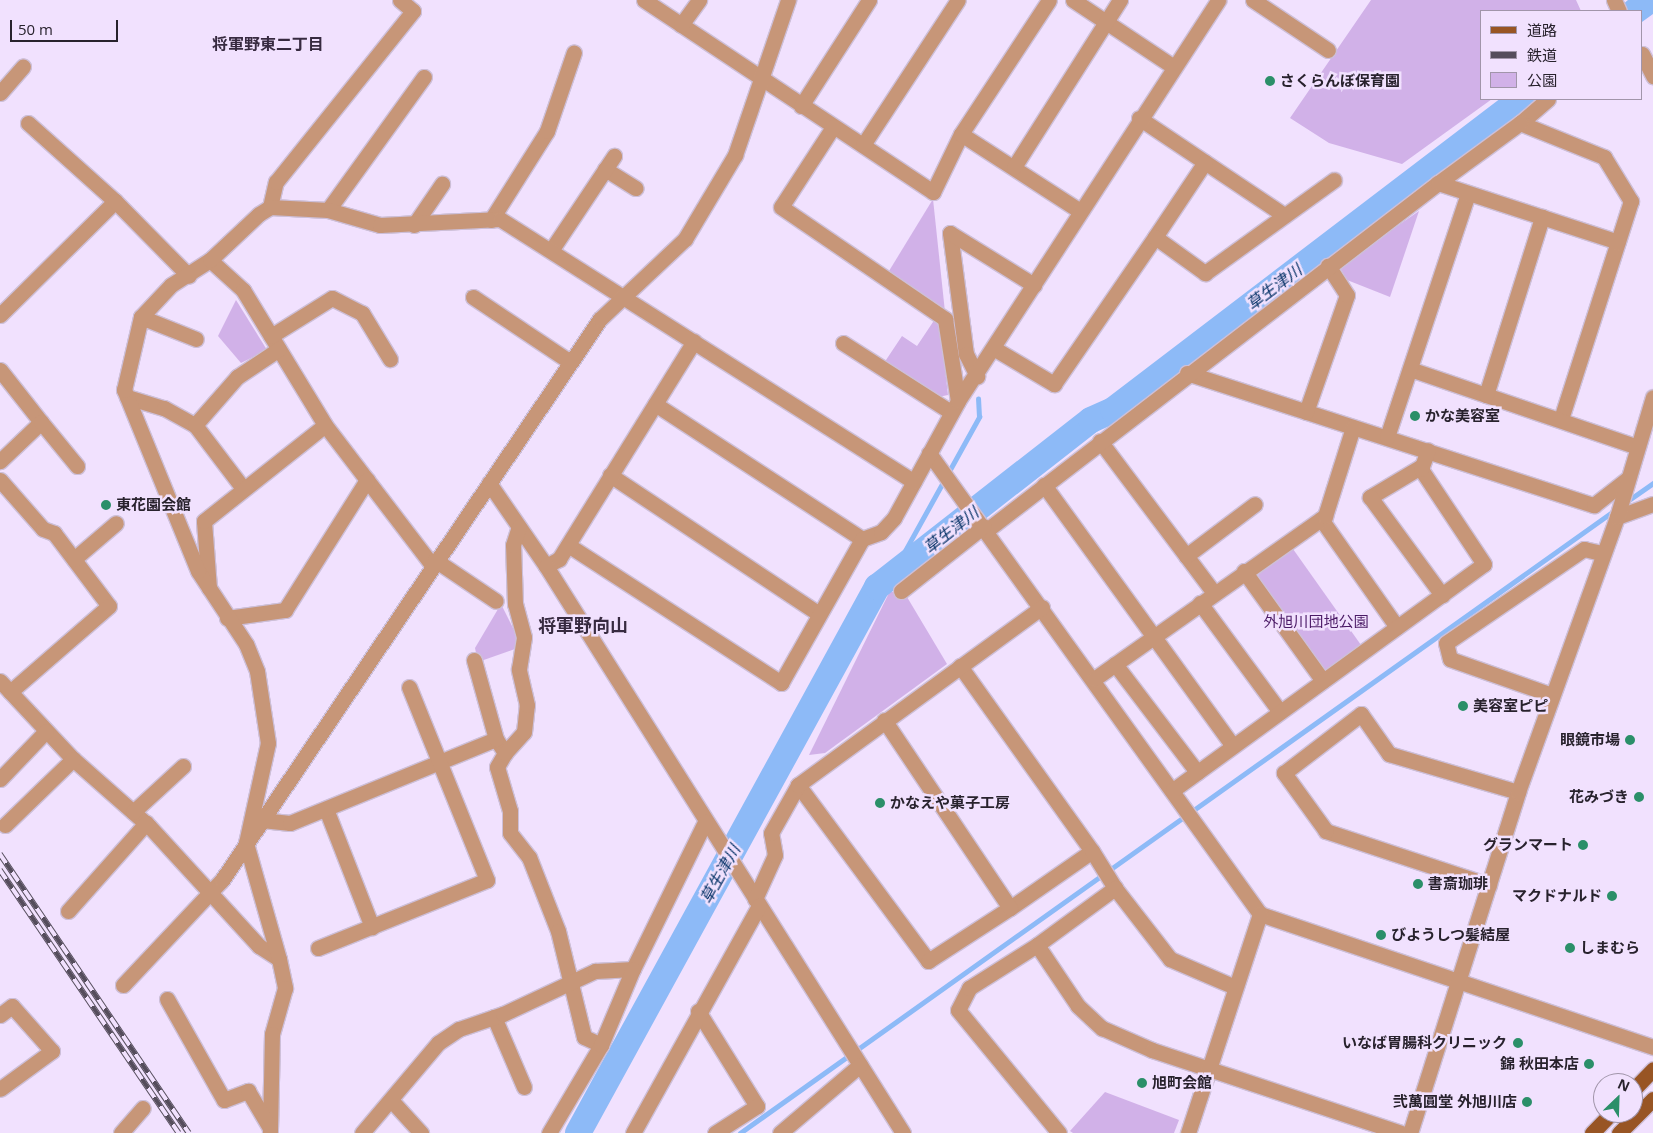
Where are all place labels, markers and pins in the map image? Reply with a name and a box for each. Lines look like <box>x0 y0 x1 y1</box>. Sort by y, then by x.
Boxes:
place label: さくらんぼ保育園 <box>1280 72 1400 90</box>
marker: さくらんぼ保育園 <box>1264 75 1276 87</box>
place label: かな美容室 <box>1425 407 1500 425</box>
marker: かな美容室 <box>1409 410 1421 422</box>
place label: 東花園会館 <box>116 496 191 514</box>
marker: 東花園会館 <box>100 499 112 511</box>
place label: 美容室ピピ <box>1473 697 1548 715</box>
marker: 美容室ピピ <box>1457 700 1469 712</box>
place label: 眼鏡市場 <box>1560 731 1620 749</box>
marker: 眼鏡市場 <box>1624 734 1636 746</box>
place label: 花みづき <box>1569 788 1629 806</box>
marker: 花みづき <box>1633 791 1645 803</box>
place label: かなえや菓子工房 <box>890 794 1010 812</box>
marker: かなえや菓子工房 <box>874 797 886 809</box>
place label: グランマート <box>1483 836 1573 854</box>
marker: グランマート <box>1577 839 1589 851</box>
place label: 書斎珈琲 <box>1428 875 1488 893</box>
marker: 書斎珈琲 <box>1412 878 1424 890</box>
place label: マクドナルド <box>1512 887 1602 905</box>
marker: マクドナルド <box>1606 890 1618 902</box>
place label: びようしつ髪結屋 <box>1391 926 1511 944</box>
marker: びようしつ髪結屋 <box>1375 929 1387 941</box>
place label: しまむら <box>1580 939 1640 957</box>
marker: しまむら <box>1564 942 1576 954</box>
place label: いなば胃腸科クリニック <box>1342 1034 1507 1052</box>
marker: いなば胃腸科クリニック <box>1511 1036 1525 1050</box>
place label: 錦 秋田本店 <box>1500 1055 1579 1073</box>
marker: 錦 秋田本店 <box>1583 1058 1595 1070</box>
place label: 旭町会館 <box>1152 1074 1212 1092</box>
marker: 旭町会館 <box>1136 1077 1148 1089</box>
place label: 弐萬圓堂 外旭川店 <box>1393 1093 1517 1111</box>
marker: 弐萬圓堂 外旭川店 <box>1521 1096 1533 1108</box>

